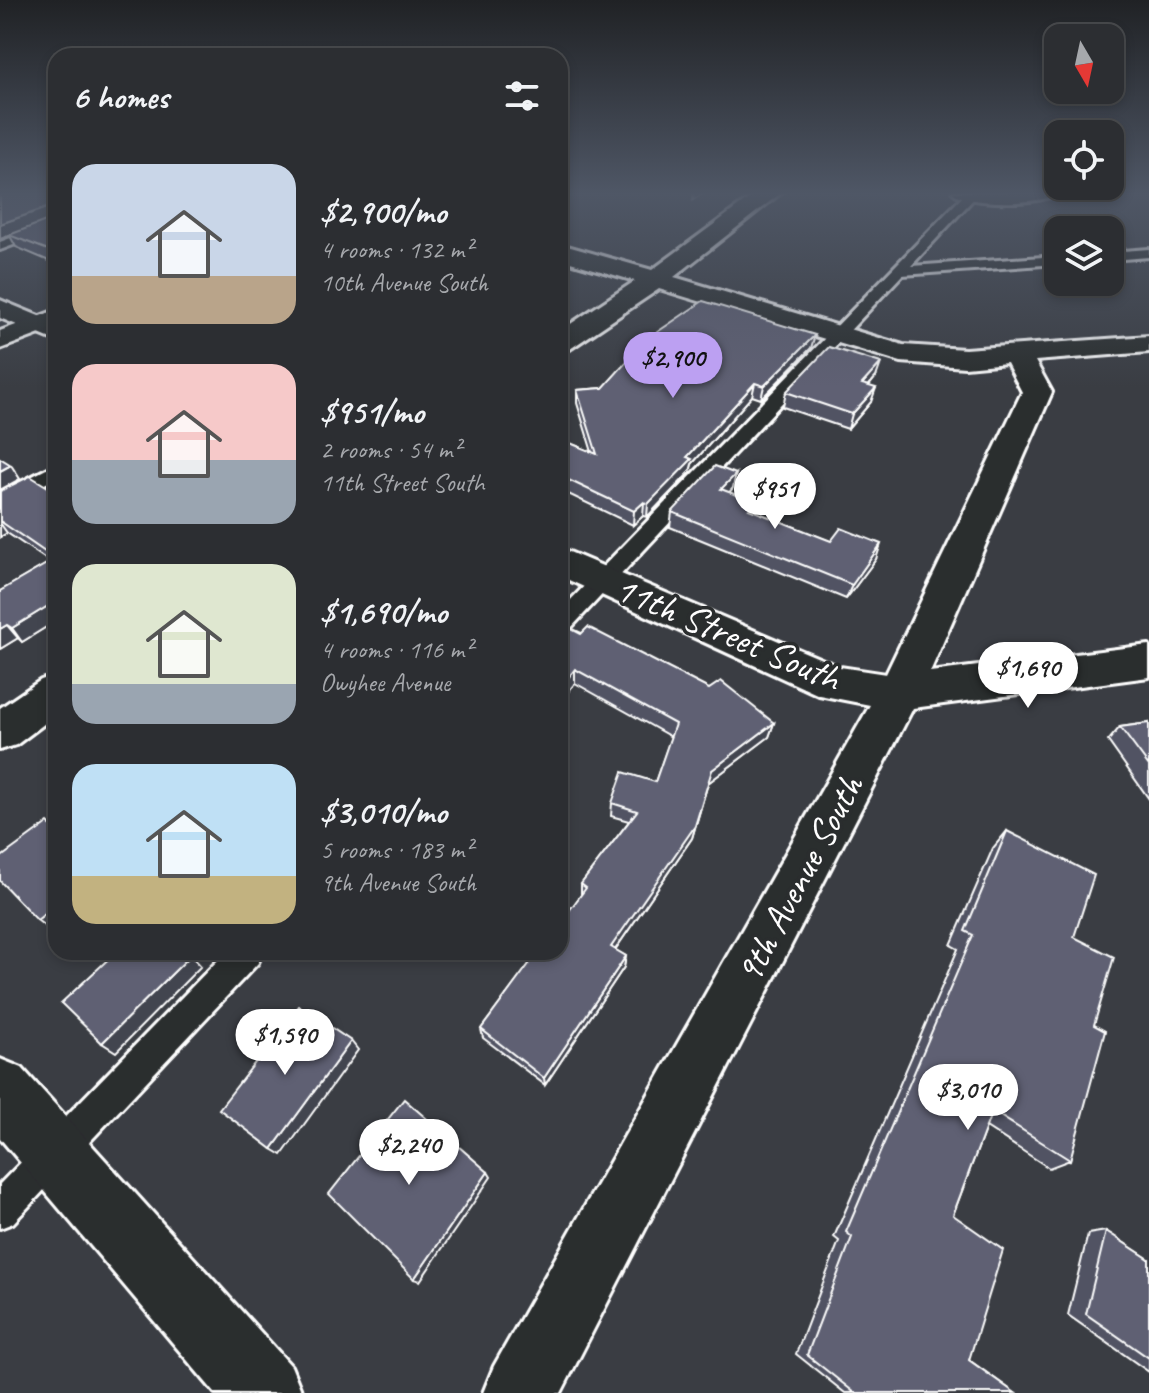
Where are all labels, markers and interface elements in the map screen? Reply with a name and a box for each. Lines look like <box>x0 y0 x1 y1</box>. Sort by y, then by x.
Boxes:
north arrow <box>1044 24 1124 104</box>
map controls <box>1044 24 1124 296</box>
icon: filters <box>500 74 544 118</box>
text: 6 homes <box>72 75 169 118</box>
button: locate <box>1044 120 1124 200</box>
text: $2,900/mo <box>320 190 446 233</box>
icon: home <box>136 196 232 292</box>
button: layers <box>1044 216 1124 296</box>
text: 4 rooms · 132 m² <box>320 233 472 266</box>
text: 10th Avenue South <box>320 266 488 299</box>
pin: $2,900 <box>608 332 738 400</box>
text: $2,900 <box>641 341 705 374</box>
text: $951/mo <box>320 390 424 433</box>
icon: home <box>136 396 232 492</box>
text: 2 rooms · 54 m² <box>320 433 461 466</box>
pin: $951 <box>728 463 822 531</box>
text: 11th Street South <box>320 466 485 499</box>
text: $951 <box>752 472 798 505</box>
street label: 11th Street South <box>608 564 850 703</box>
text: $1,690/mo <box>320 590 447 633</box>
icon: home <box>136 596 232 692</box>
text: 4 rooms · 116 m² <box>320 633 472 666</box>
pin: $1,690 <box>963 642 1093 710</box>
text: $1,690 <box>996 651 1060 684</box>
text: Owyhee Avenue <box>320 666 450 699</box>
street label: 9th Avenue South <box>725 766 874 991</box>
text: $3,010/mo <box>320 790 447 833</box>
icon: home <box>136 796 232 892</box>
text: 5 rooms · 183 m² <box>320 833 472 866</box>
text: 9th Avenue South <box>320 866 476 899</box>
pin: $1,590 <box>220 1009 350 1077</box>
text: $1,590 <box>254 1018 316 1051</box>
pin: $3,010 <box>903 1064 1033 1132</box>
text: $3,010 <box>936 1073 1000 1106</box>
pin: $2,240 <box>344 1119 474 1187</box>
text: $2,240 <box>377 1128 441 1161</box>

